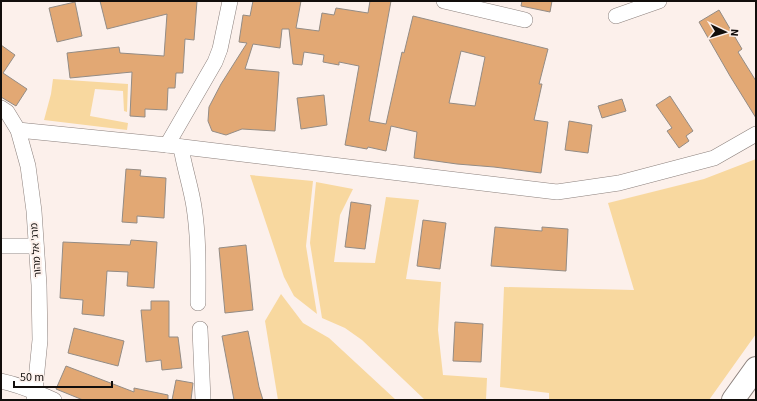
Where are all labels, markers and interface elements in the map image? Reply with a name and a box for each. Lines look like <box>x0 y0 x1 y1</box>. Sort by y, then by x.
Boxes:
north arrow <box>705 12 745 52</box>
text: N <box>727 28 742 37</box>
street label: מרג' אל מהור <box>27 222 45 278</box>
scale bar <box>14 363 112 389</box>
text: 50 m <box>20 369 44 386</box>

